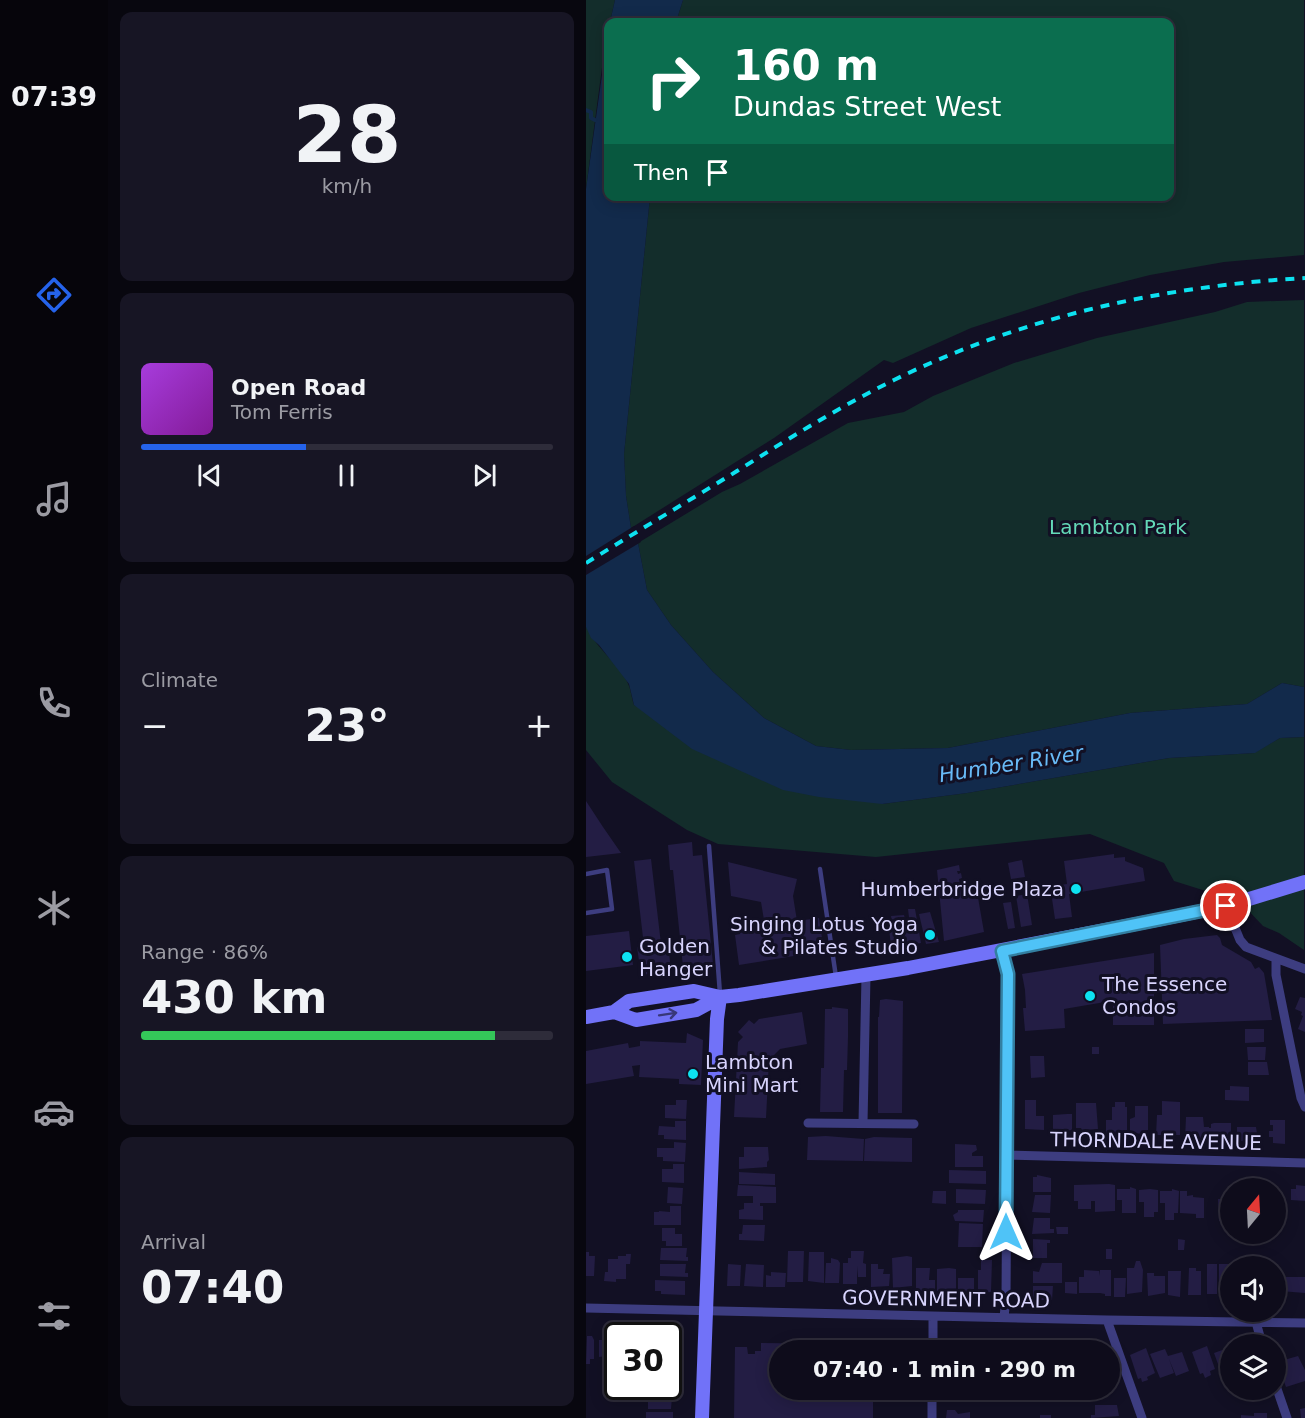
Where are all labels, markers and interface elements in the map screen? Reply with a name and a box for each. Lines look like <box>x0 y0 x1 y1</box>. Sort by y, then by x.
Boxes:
text: 160 m <box>733 41 879 90</box>
icon: right <box>634 42 712 120</box>
text: 07:39 <box>11 81 97 112</box>
text: 28 <box>293 90 401 180</box>
text: Dundas Street West <box>733 91 1001 122</box>
icon: arrive <box>701 156 734 189</box>
text: Then <box>634 160 689 185</box>
text: km/h <box>322 174 372 198</box>
icon: directions <box>33 274 75 316</box>
text: Open Road <box>231 375 366 400</box>
text: Tom Ferris <box>231 400 333 424</box>
icon: previous <box>193 459 226 492</box>
icon: pause <box>330 459 363 492</box>
icon: next <box>468 459 501 492</box>
icon: music <box>33 478 75 520</box>
park label: Lambton Park <box>1049 515 1187 539</box>
text: Climate <box>141 668 218 692</box>
icon: phone <box>33 682 75 724</box>
text: 23° <box>304 699 390 752</box>
text: − <box>141 706 169 745</box>
text: + <box>525 706 553 745</box>
water label: Humber River <box>937 741 1086 787</box>
place label: Humberbridge Plaza <box>860 877 1064 901</box>
pin <box>1200 880 1251 931</box>
marker: Humberbridge Plaza <box>1069 882 1083 896</box>
icon: climate <box>33 887 75 929</box>
icon: arrive <box>1209 889 1242 922</box>
place label: Singing Lotus Yoga & Pilates Studio <box>730 912 918 959</box>
marker: Singing Lotus Yoga & Pilates Studio <box>923 928 937 942</box>
place label: Golden Hanger <box>639 934 713 981</box>
text: Range · 86% <box>141 940 268 964</box>
marker: Golden Hanger <box>620 950 634 964</box>
text: 430 km <box>141 971 327 1024</box>
place label: The Essence Condos <box>1101 972 1227 1019</box>
marker: The Essence Condos <box>1083 989 1097 1003</box>
one-way arrow <box>658 1009 677 1020</box>
place label: Lambton Mini Mart <box>705 1050 798 1097</box>
marker: Lambton Mini Mart <box>686 1067 700 1081</box>
icon: car <box>33 1091 75 1133</box>
street label: THORNDALE AVENUE <box>1049 1127 1262 1155</box>
north arrow <box>1220 1178 1286 1244</box>
map controls <box>1220 1178 1286 1400</box>
position arrow <box>974 1200 1038 1264</box>
text: Arrival <box>141 1230 206 1254</box>
button: sound <box>1220 1256 1286 1322</box>
text: 07:40 <box>141 1261 284 1314</box>
street label: GOVERNMENT ROAD <box>842 1285 1050 1313</box>
icon: filters <box>33 1295 75 1337</box>
speed limit sign: 30 <box>604 1322 682 1400</box>
button: layers <box>1220 1334 1286 1400</box>
text: 07:40 · 1 min · 290 m <box>813 1357 1076 1382</box>

